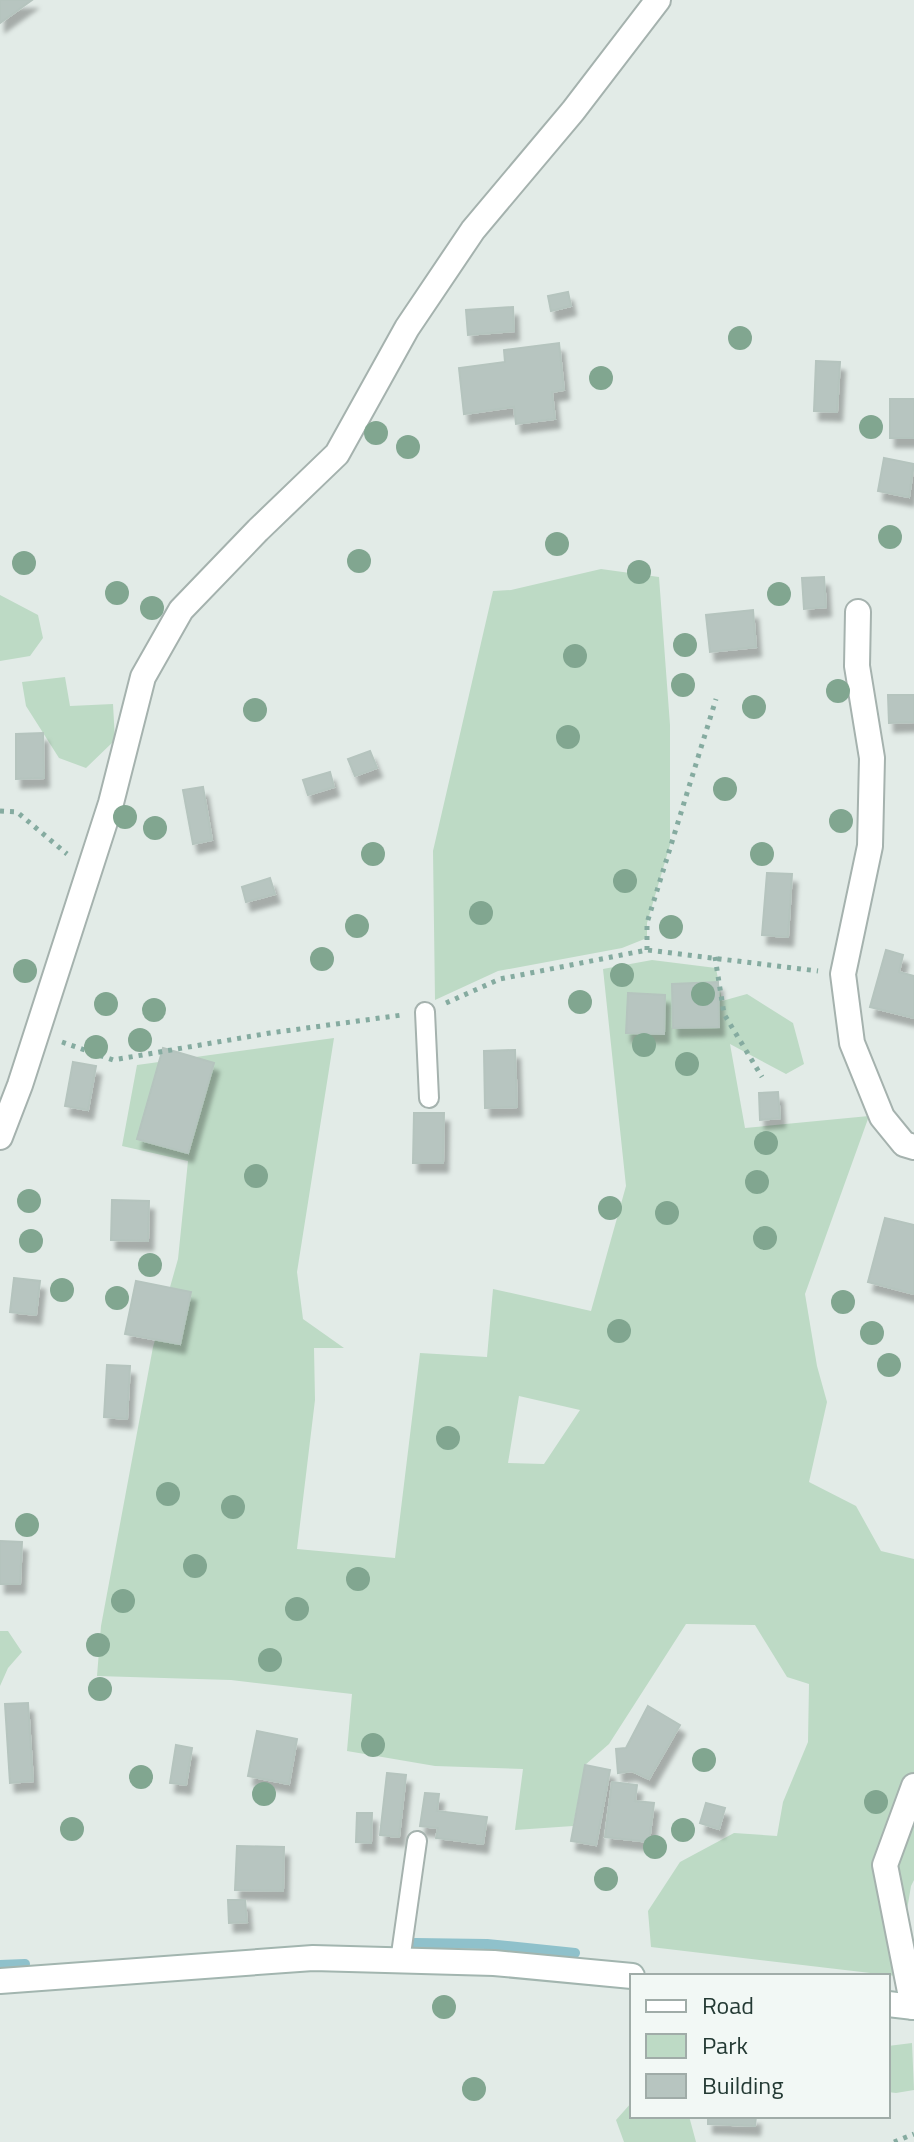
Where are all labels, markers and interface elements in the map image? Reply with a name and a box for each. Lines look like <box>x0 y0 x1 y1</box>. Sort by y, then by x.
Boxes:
legend <box>630 1974 890 2118</box>
text: Road <box>702 1987 754 2023</box>
text: Park <box>702 2027 748 2063</box>
text: Building <box>702 2067 784 2103</box>

